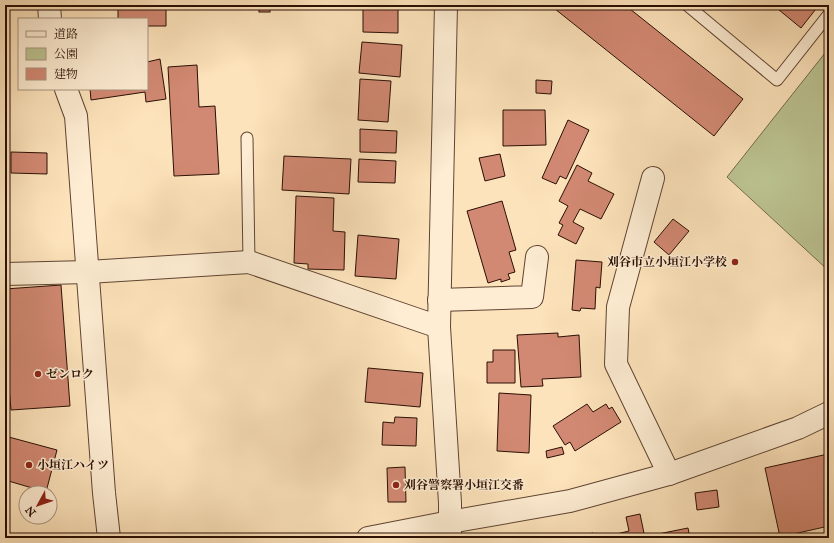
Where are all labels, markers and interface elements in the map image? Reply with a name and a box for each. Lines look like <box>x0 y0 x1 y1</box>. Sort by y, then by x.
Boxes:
legend <box>18 18 148 90</box>
text: 道路 <box>54 27 78 41</box>
text: 公園 <box>54 47 78 61</box>
text: 建物 <box>54 67 78 81</box>
place label: 刈谷市立小垣江小学校 <box>607 255 727 269</box>
marker: 刈谷市立小垣江小学校 <box>730 257 740 267</box>
place label: ゼンロク <box>46 367 94 381</box>
marker: ゼンロク <box>33 369 43 379</box>
place label: 小垣江ハイツ <box>37 458 109 472</box>
marker: 小垣江ハイツ <box>24 460 34 470</box>
place label: 刈谷警察署小垣江交番 <box>404 478 524 492</box>
marker: 刈谷警察署小垣江交番 <box>391 480 401 490</box>
north arrow <box>18 485 58 525</box>
text: N <box>22 503 39 519</box>

